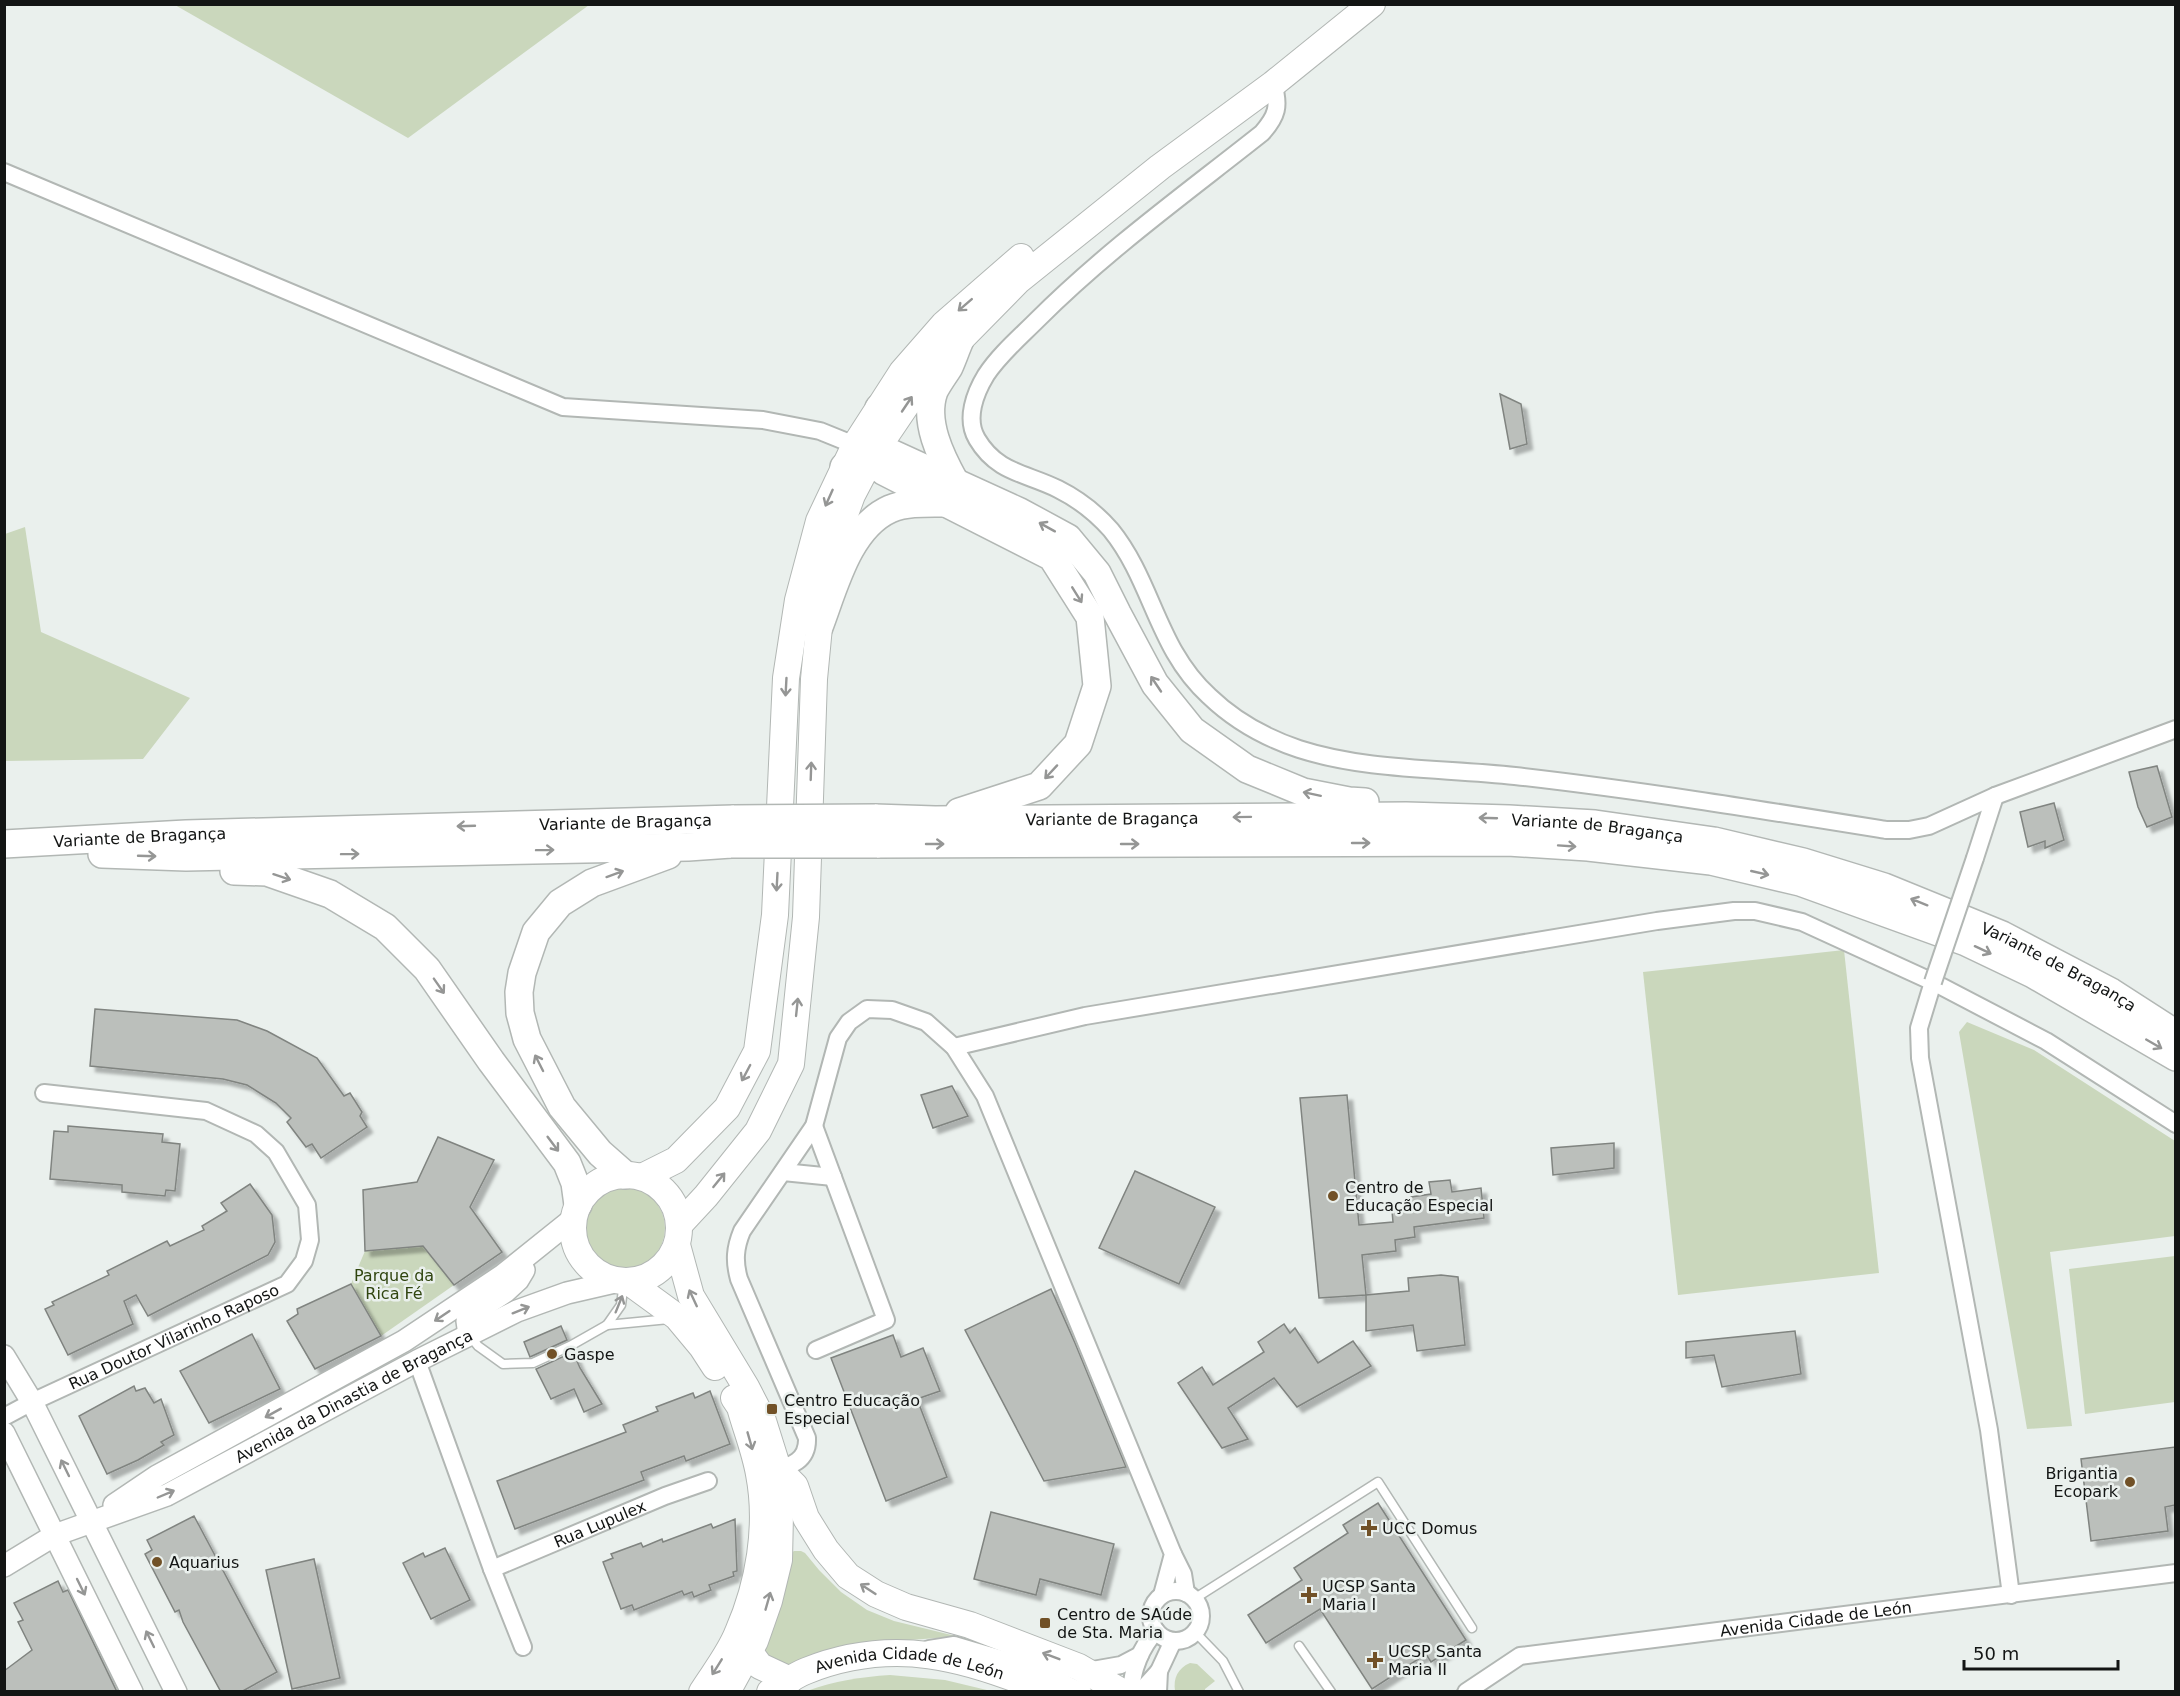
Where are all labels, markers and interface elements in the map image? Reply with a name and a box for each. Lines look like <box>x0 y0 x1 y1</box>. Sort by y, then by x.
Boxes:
one-way arrow <box>958 298 973 312</box>
one-way arrow <box>901 397 913 413</box>
one-way arrow <box>823 488 834 506</box>
one-way arrow <box>1039 521 1057 532</box>
one-way arrow <box>1071 586 1083 603</box>
one-way arrow <box>781 676 792 696</box>
one-way arrow <box>1150 676 1162 693</box>
one-way arrow <box>805 761 816 781</box>
one-way arrow <box>1044 765 1059 780</box>
one-way arrow <box>1303 787 1322 799</box>
street label: Variante de Bragança <box>1025 808 1198 829</box>
street label: Variante de Bragança <box>539 810 712 834</box>
street label: Variante de Bragança <box>1511 810 1685 846</box>
one-way arrow <box>1233 811 1253 823</box>
one-way arrow <box>1479 812 1499 824</box>
one-way arrow <box>456 821 476 832</box>
street label: Variante de Bragança <box>53 823 226 851</box>
one-way arrow <box>1350 837 1370 849</box>
one-way arrow <box>925 838 945 850</box>
one-way arrow <box>1120 838 1140 850</box>
one-way arrow <box>1556 841 1576 852</box>
one-way arrow <box>534 844 554 856</box>
one-way arrow <box>339 848 359 859</box>
one-way arrow <box>136 850 156 861</box>
one-way arrow <box>1750 867 1769 879</box>
one-way arrow <box>605 868 624 879</box>
one-way arrow <box>771 871 782 891</box>
one-way arrow <box>272 873 291 884</box>
one-way arrow <box>1910 896 1929 907</box>
street label: Variante de Bragança <box>1979 918 2140 1015</box>
one-way arrow <box>1974 945 1992 957</box>
one-way arrow <box>432 977 445 993</box>
one-way arrow <box>791 998 802 1017</box>
one-way arrow <box>2145 1038 2162 1050</box>
one-way arrow <box>533 1055 545 1072</box>
one-way arrow <box>740 1063 751 1081</box>
one-way arrow <box>547 1135 559 1151</box>
one-way arrow <box>712 1173 725 1189</box>
place label: Centro de Educação Especial <box>1345 1178 1493 1215</box>
marker: Centro de Educação Especial <box>1326 1189 1340 1203</box>
park label: Parque da Rica Fé <box>354 1266 434 1303</box>
street label: Rua Doutor Vilarinho Raposo <box>66 1280 282 1393</box>
one-way arrow <box>687 1290 699 1308</box>
one-way arrow <box>614 1296 625 1314</box>
one-way arrow <box>511 1304 530 1315</box>
one-way arrow <box>434 1309 451 1322</box>
street label: Avenida da Dinastia de Bragança <box>232 1325 476 1466</box>
place label: Gaspe <box>564 1345 615 1364</box>
marker: Gaspe <box>545 1347 559 1361</box>
place label: Centro Educação Especial <box>784 1391 920 1428</box>
marker: Centro Educação Especial <box>765 1402 779 1416</box>
one-way arrow <box>265 1408 283 1419</box>
one-way arrow <box>745 1431 756 1450</box>
one-way arrow <box>59 1460 71 1478</box>
place label: Brigantia Ecopark <box>2045 1464 2119 1501</box>
marker: Brigantia Ecopark <box>2123 1475 2137 1489</box>
one-way arrow <box>157 1488 175 1500</box>
street label: Rua Lupulex <box>551 1496 649 1551</box>
marker: UCC Domus <box>1360 1519 1378 1537</box>
place label: UCC Domus <box>1382 1519 1477 1538</box>
place label: Aquarius <box>169 1553 239 1572</box>
marker: Aquarius <box>150 1555 164 1569</box>
place label: UCSP Santa Maria I <box>1322 1577 1416 1614</box>
one-way arrow <box>75 1578 87 1596</box>
one-way arrow <box>861 1583 877 1595</box>
marker: UCSP Santa Maria I <box>1300 1586 1318 1604</box>
one-way arrow <box>763 1592 774 1611</box>
street label: Avenida Cidade de León <box>1719 1597 1913 1640</box>
place label: Centro de SAúde de Sta. Maria <box>1057 1605 1192 1642</box>
marker: Centro de SAúde de Sta. Maria <box>1038 1616 1052 1630</box>
one-way arrow <box>144 1630 156 1648</box>
scale bar <box>1964 1633 2118 1671</box>
place label: UCSP Santa Maria II <box>1388 1642 1482 1679</box>
street label: Avenida Cidade de León <box>812 1643 1007 1683</box>
text: 50 m <box>1973 1643 2019 1664</box>
one-way arrow <box>1042 1650 1061 1661</box>
marker: UCSP Santa Maria II <box>1366 1651 1384 1669</box>
one-way arrow <box>711 1659 723 1675</box>

